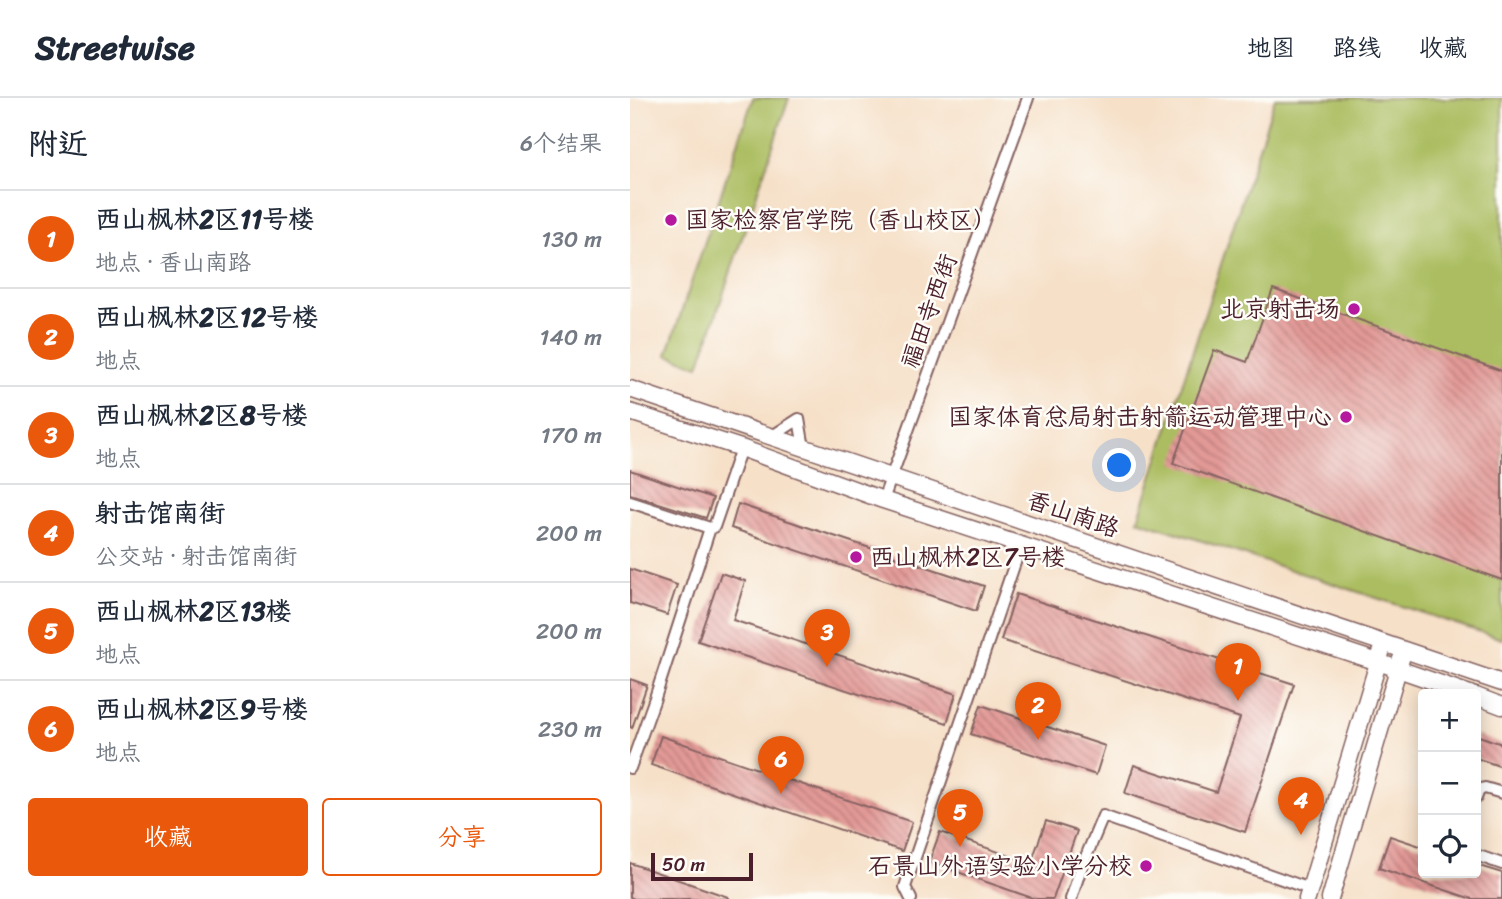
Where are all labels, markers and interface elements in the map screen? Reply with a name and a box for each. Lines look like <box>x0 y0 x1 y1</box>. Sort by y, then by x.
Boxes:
text: Streetwise <box>35 19 195 77</box>
text: 地图 <box>1247 27 1295 69</box>
text: 路线 <box>1333 27 1381 69</box>
text: 收藏 <box>1419 27 1467 69</box>
text: 附近 <box>28 117 88 171</box>
text: 6个结果 <box>520 123 602 164</box>
text: 西山枫林2区11号楼 <box>95 196 314 242</box>
place label: 国家检察官学院（香山校区） <box>685 199 997 241</box>
marker: 国家检察官学院（香山校区） <box>663 212 679 228</box>
text: 1 <box>46 219 56 260</box>
text: 130 m <box>541 219 602 260</box>
text: 地点 · 香山南路 <box>95 242 251 283</box>
street label: 福田寺西街 <box>889 247 969 375</box>
place label: 北京射击场 <box>1220 288 1340 330</box>
text: 西山枫林2区12号楼 <box>95 294 318 340</box>
marker: 北京射击场 <box>1346 301 1362 317</box>
text: 2 <box>44 317 58 358</box>
text: 140 m <box>540 317 602 358</box>
text: 地点 <box>95 340 141 381</box>
text: 西山枫林2区8号楼 <box>95 392 308 438</box>
place label: 国家体育总局射击射箭运动管理中心 <box>948 396 1332 438</box>
marker: 国家体育总局射击射箭运动管理中心 <box>1338 409 1354 425</box>
text: 3 <box>45 415 57 456</box>
text: 170 m <box>541 415 602 456</box>
text: 地点 <box>95 438 141 479</box>
your location <box>1102 448 1136 482</box>
street label: 香山南路 <box>1021 479 1125 549</box>
text: 射击馆南街 <box>95 490 225 536</box>
text: 4 <box>44 513 58 554</box>
text: 200 m <box>536 513 602 554</box>
text: 公交站 · 射击馆南街 <box>95 536 297 577</box>
place label: 西山枫林2区7号楼 <box>870 536 1066 578</box>
marker: 西山枫林2区7号楼 <box>848 549 864 565</box>
text: 西山枫林2区13楼 <box>95 588 291 634</box>
pin: 3 <box>804 609 850 667</box>
text: 5 <box>44 611 58 652</box>
text: 200 m <box>536 611 602 652</box>
text: 地点 <box>95 634 141 675</box>
pin: 1 <box>1215 643 1261 701</box>
pin: 2 <box>1015 682 1061 740</box>
text: 西山枫林2区9号楼 <box>95 686 308 732</box>
map controls <box>1418 689 1481 878</box>
button: + <box>1418 689 1481 752</box>
text: 6 <box>44 709 58 750</box>
text: 230 m <box>538 709 602 750</box>
text: 地点 <box>95 732 141 773</box>
pin: 6 <box>758 736 804 794</box>
button: − <box>1418 752 1481 815</box>
pin: 4 <box>1278 777 1324 835</box>
pin: 5 <box>937 789 983 847</box>
button: 收藏 <box>28 798 308 876</box>
button: 分享 <box>322 798 602 876</box>
button: locate <box>1418 815 1481 878</box>
place label: 石景山外语实验小学分校 <box>868 845 1132 887</box>
text: 50 m <box>662 848 705 881</box>
scale bar <box>651 850 752 882</box>
marker: 石景山外语实验小学分校 <box>1138 858 1154 874</box>

